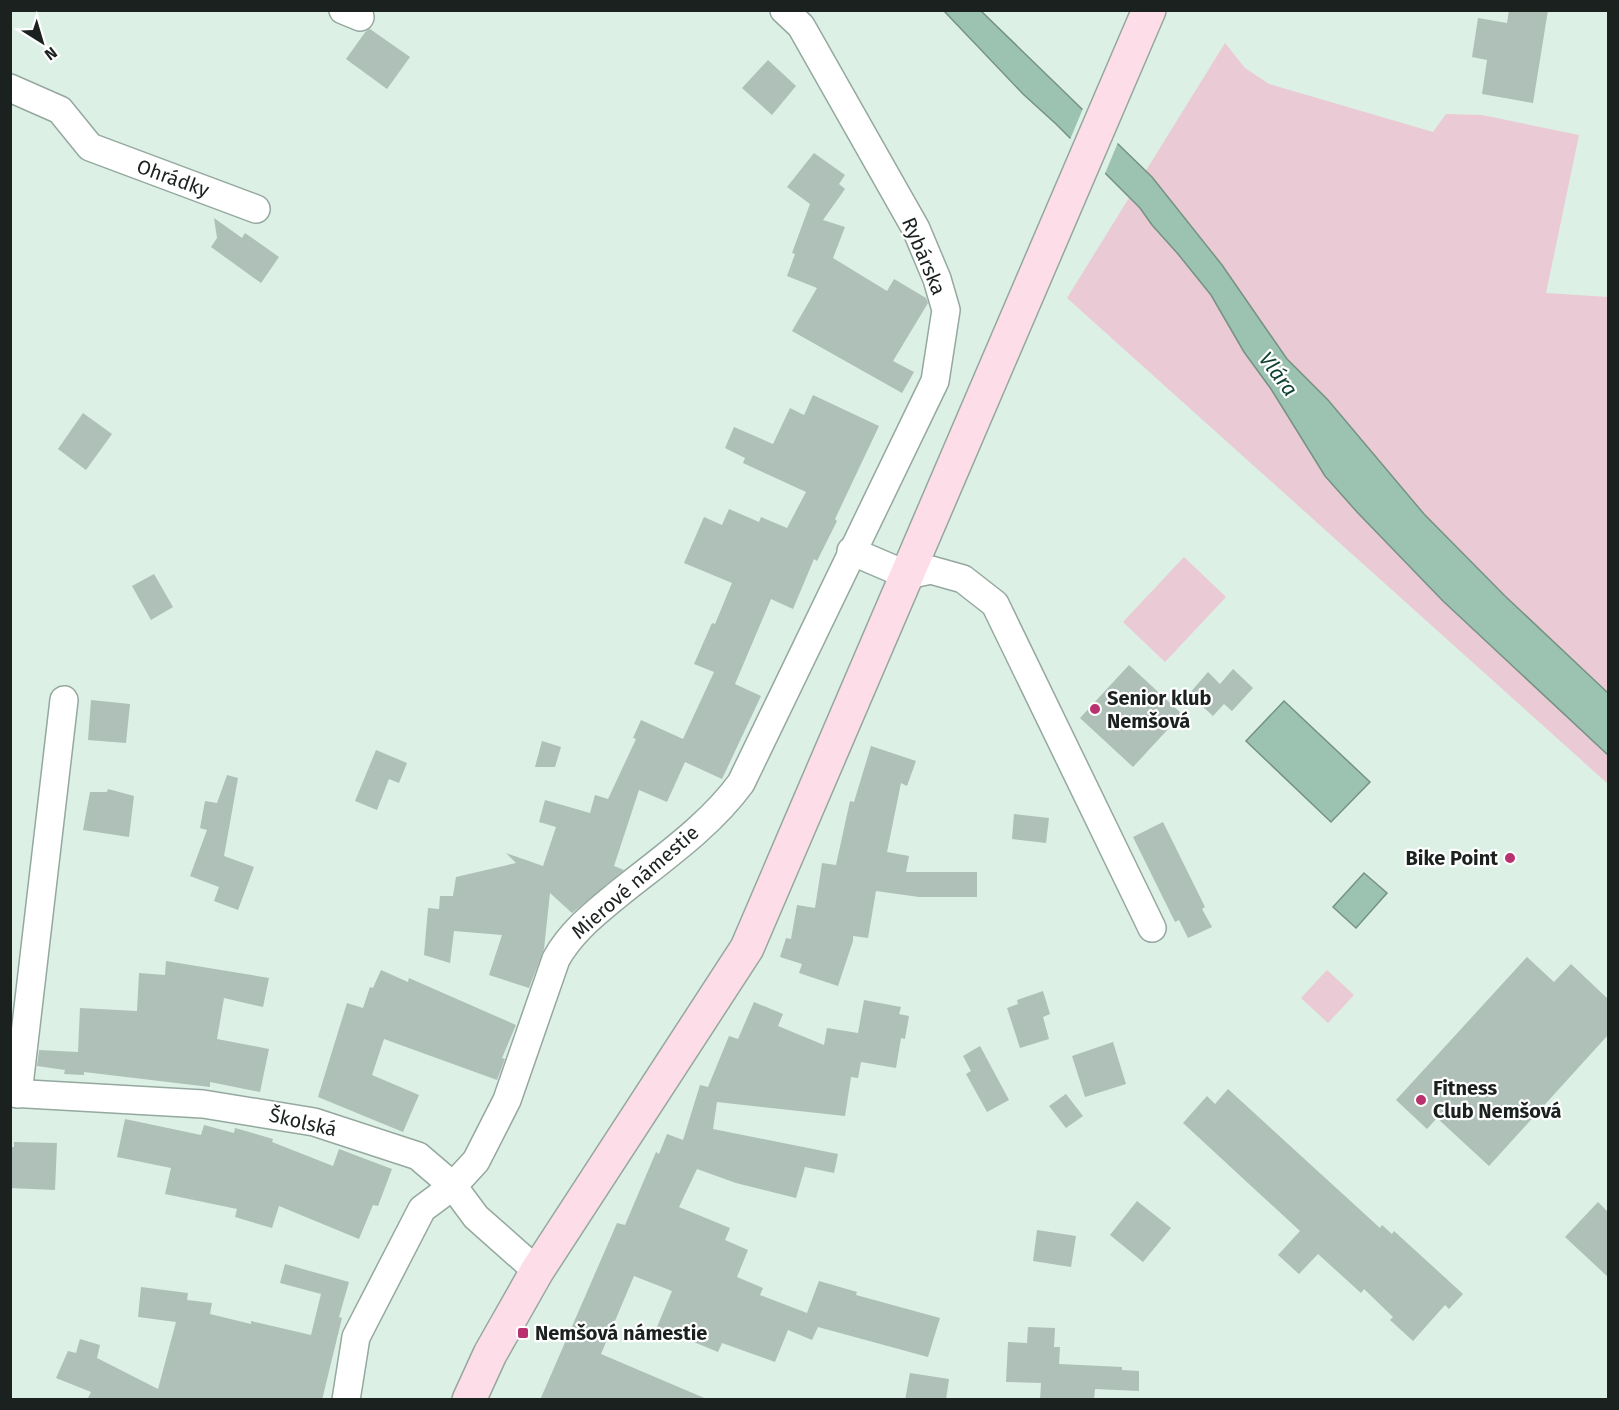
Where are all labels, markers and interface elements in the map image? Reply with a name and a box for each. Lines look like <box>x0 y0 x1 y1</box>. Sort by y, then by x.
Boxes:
north arrow <box>12 12 72 72</box>
text: N <box>41 43 61 64</box>
street label: Ohrádky <box>133 154 213 202</box>
street label: Rybárska <box>897 214 951 298</box>
water label: Vlára <box>1253 347 1303 401</box>
place label: Senior klub Nemšová <box>1107 686 1212 733</box>
marker: Senior klub Nemšová <box>1088 702 1102 716</box>
street label: Mierové námestie <box>567 820 703 944</box>
place label: Bike Point <box>1405 846 1498 870</box>
marker: Bike Point <box>1503 851 1517 865</box>
place label: Fitness Club Nemšová <box>1433 1076 1562 1123</box>
marker: Fitness Club Nemšová <box>1414 1093 1428 1107</box>
street label: Školská <box>267 1103 339 1141</box>
place label: Nemšová námestie <box>535 1321 707 1345</box>
marker: Nemšová námestie <box>516 1326 530 1340</box>

